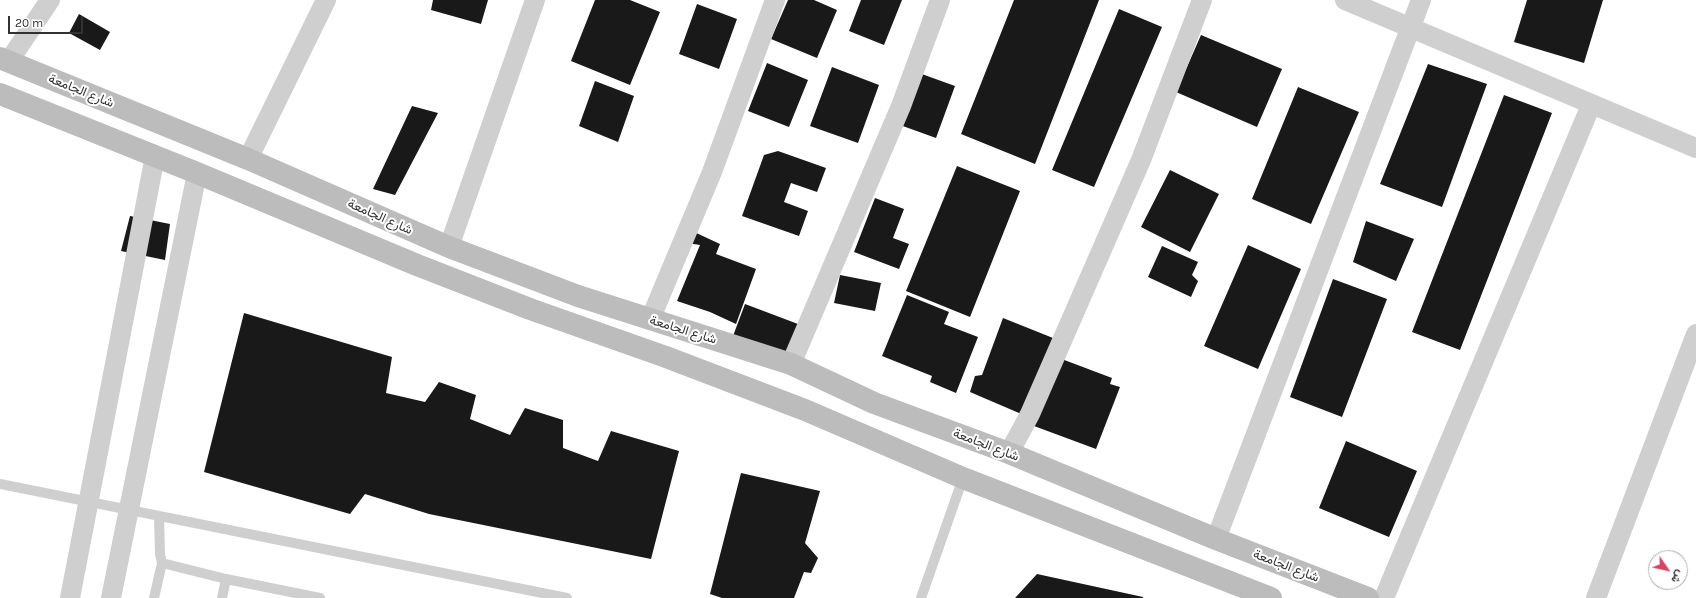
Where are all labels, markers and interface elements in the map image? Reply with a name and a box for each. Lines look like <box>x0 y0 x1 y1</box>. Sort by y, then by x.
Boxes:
scale bar <box>10 8 85 34</box>
text: 20 m <box>15 16 43 30</box>
street label: شارع الجامعة <box>46 71 116 111</box>
street label: شارع الجامعة <box>345 196 415 238</box>
street label: شارع الجامعة <box>648 312 718 348</box>
street label: شارع الجامعة <box>951 425 1021 465</box>
street label: شارع الجامعة <box>1251 546 1321 586</box>
north arrow <box>1648 550 1688 590</box>
text: ش <box>1668 567 1687 586</box>

